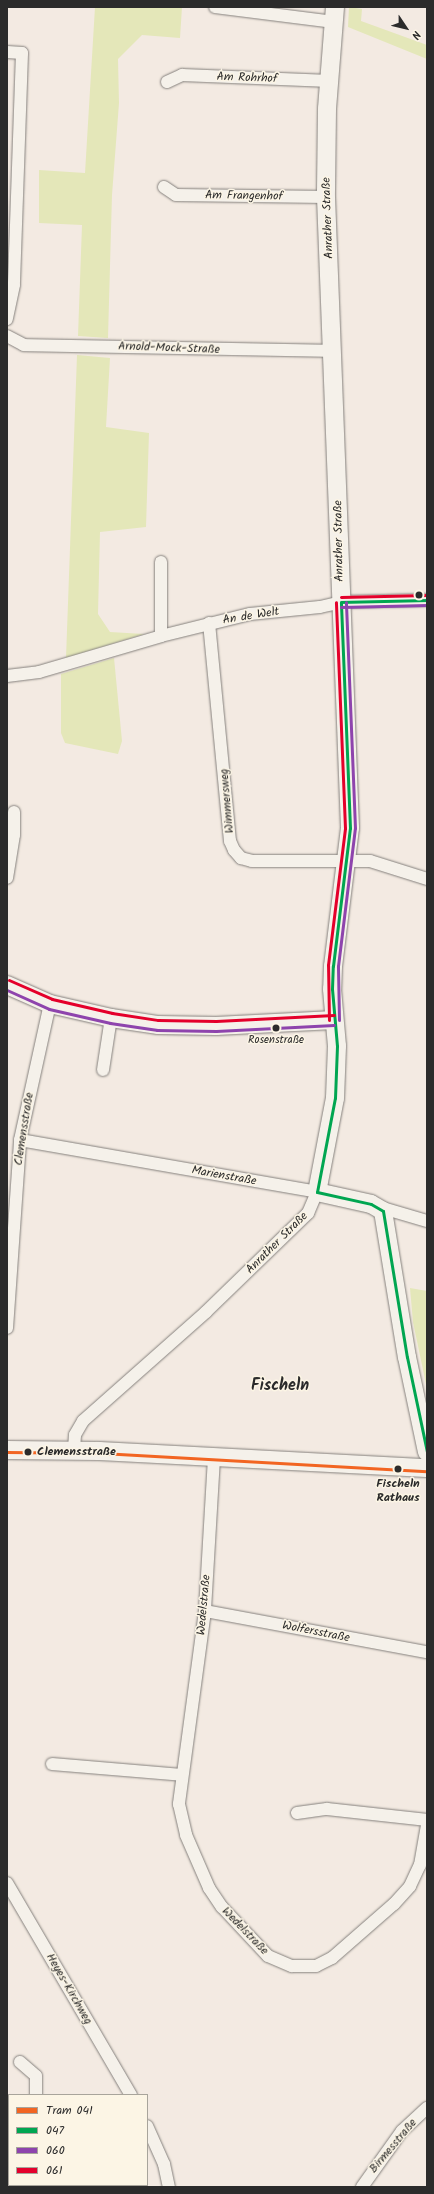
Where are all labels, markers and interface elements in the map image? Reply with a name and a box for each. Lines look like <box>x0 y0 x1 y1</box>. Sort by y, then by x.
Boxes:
north arrow <box>386 8 426 48</box>
text: N <box>406 27 425 43</box>
street label: Am Rohrhof <box>216 70 278 86</box>
street label: Anrather Straße <box>319 177 337 259</box>
street label: Am Frangenhof <box>205 188 283 204</box>
street label: Arnold-Mock-Straße <box>118 339 220 357</box>
street label: Anrather Straße <box>331 500 347 582</box>
unlabelled marker <box>414 590 424 600</box>
street label: An de Welt <box>222 604 280 628</box>
street label: Wimmersweg <box>217 768 237 834</box>
marker: Rosenstraße <box>271 1023 281 1033</box>
place label: Rosenstraße <box>248 1033 304 1047</box>
street label: Clemensstraße <box>11 1091 37 1167</box>
street label: Marienstraße <box>190 1163 258 1189</box>
street label: Anrather Straße <box>243 1209 311 1277</box>
district label: Fischeln <box>251 1376 309 1396</box>
place label: Clemensstraße <box>37 1445 116 1459</box>
marker: Clemensstraße <box>22 1446 34 1458</box>
marker: Fischeln Rathaus <box>392 1463 404 1475</box>
place label: Fischeln Rathaus <box>376 1477 420 1505</box>
street label: Wedelstraße <box>194 1574 214 1636</box>
street label: Wolfersstraße <box>281 1618 351 1646</box>
street label: Wedelstraße <box>219 1904 271 1958</box>
street label: Heyes-Kirchweg <box>43 1951 95 2027</box>
legend <box>8 2094 148 2186</box>
text: Tram 041 <box>46 2101 93 2120</box>
street label: Birmesstraße <box>366 2116 420 2176</box>
text: 047 <box>46 2121 64 2140</box>
text: 060 <box>46 2141 65 2160</box>
text: 061 <box>46 2161 62 2180</box>

